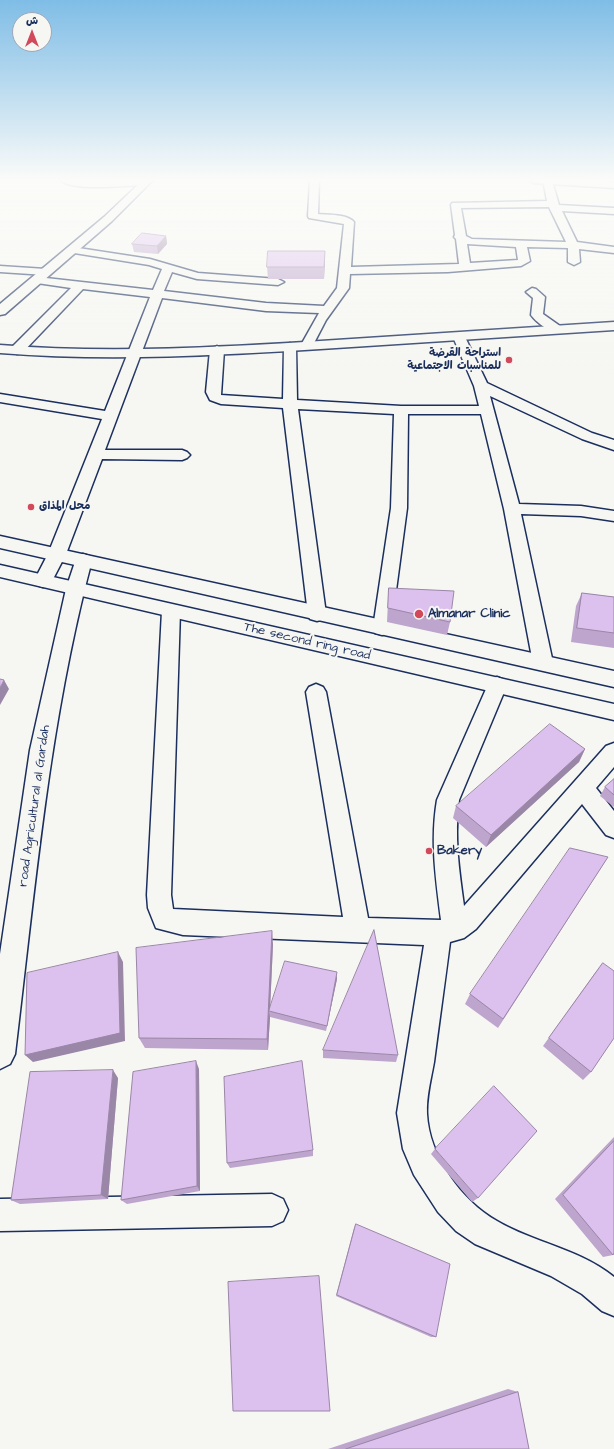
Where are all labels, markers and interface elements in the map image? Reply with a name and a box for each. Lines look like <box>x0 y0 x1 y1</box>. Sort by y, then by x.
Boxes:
north arrow <box>12 12 52 52</box>
text: ش <box>26 13 38 28</box>
place label: استراحة القرضة للمناسبات الاجتماعية <box>407 347 501 373</box>
marker: استراحة القرضة للمناسبات الاجتماعية <box>504 355 514 365</box>
place label: محل المذاق <box>39 500 90 514</box>
marker: محل المذاق <box>26 502 36 512</box>
place label: Almanar Clinic <box>428 606 511 622</box>
marker: Almanar Clinic <box>413 608 425 620</box>
street label: The second ring road <box>242 620 372 664</box>
street label: road Agricultural al Gardah <box>16 724 54 888</box>
place label: Bakery <box>437 843 482 859</box>
marker: Bakery <box>424 846 434 856</box>

